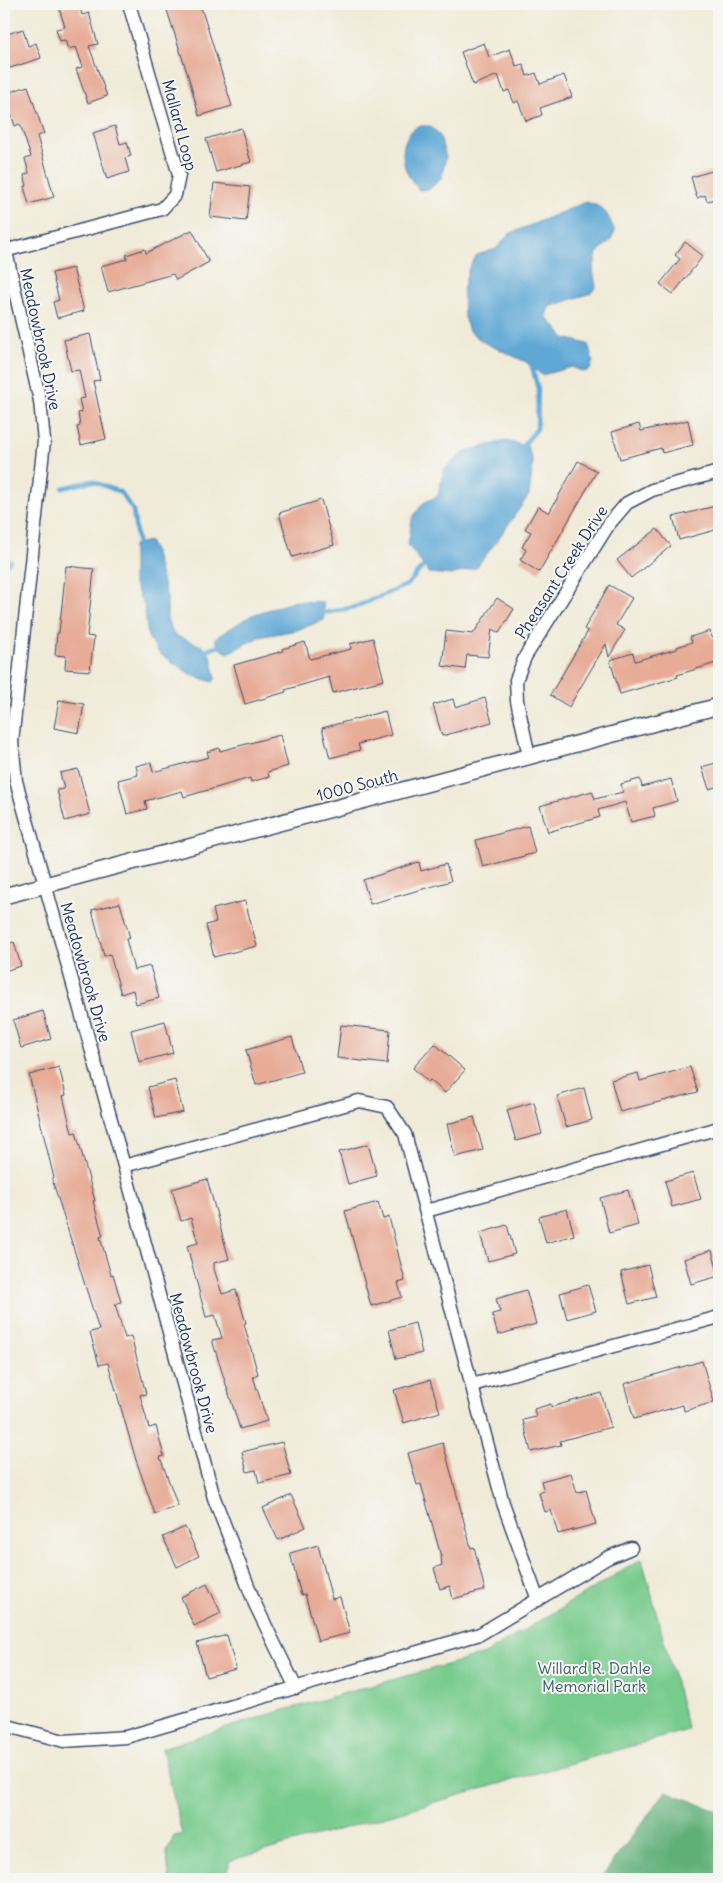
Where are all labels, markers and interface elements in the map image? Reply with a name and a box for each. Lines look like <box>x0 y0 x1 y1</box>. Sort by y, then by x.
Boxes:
street label: Mallard Loop <box>158 77 202 173</box>
street label: Meadowbrook Drive <box>16 266 66 412</box>
street label: Pheasant Creek Drive <box>510 502 612 642</box>
street label: 1000 South <box>314 765 400 805</box>
street label: Meadowbrook Drive <box>56 900 116 1044</box>
street label: Meadowbrook Drive <box>166 1291 222 1435</box>
park label: Willard R. Dahle Memorial Park <box>537 1658 651 1696</box>

